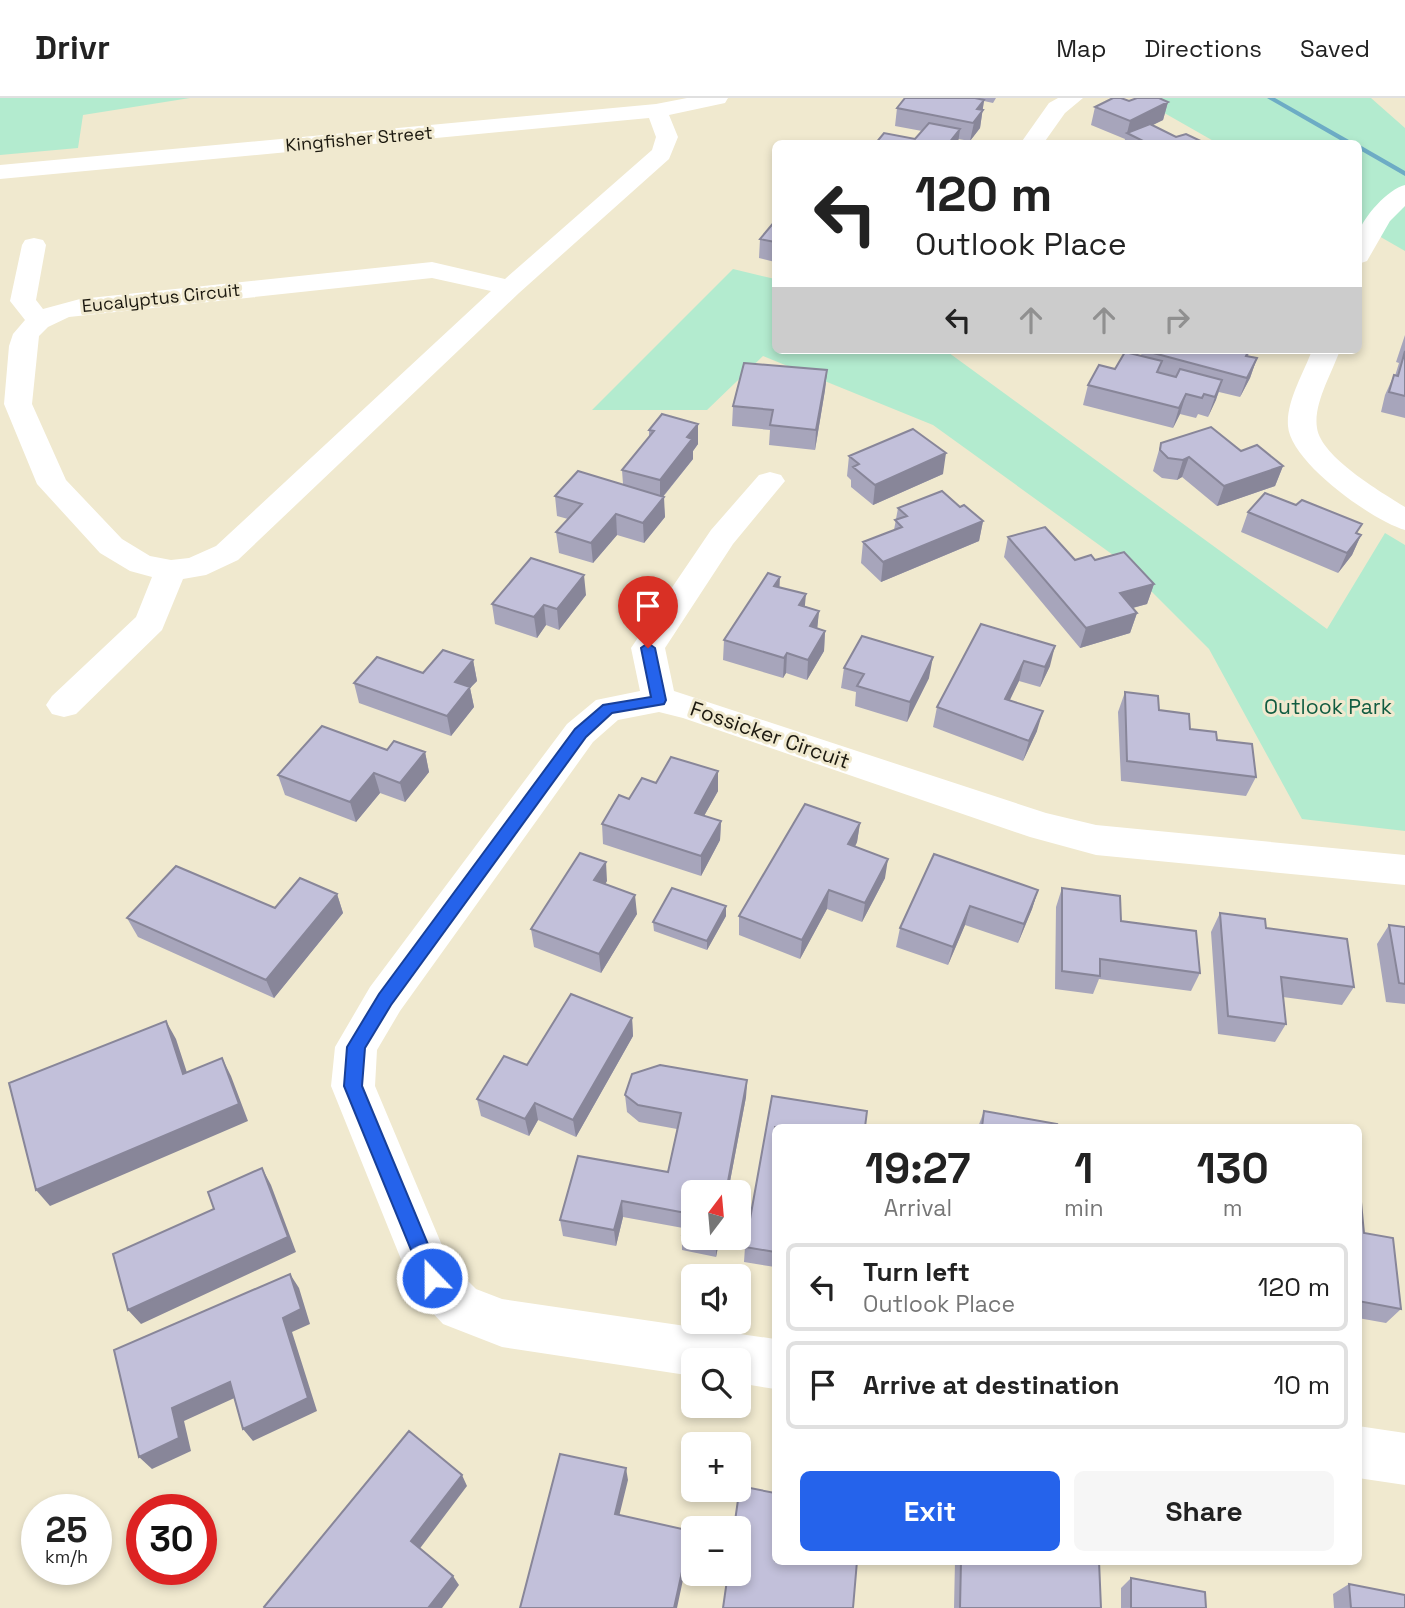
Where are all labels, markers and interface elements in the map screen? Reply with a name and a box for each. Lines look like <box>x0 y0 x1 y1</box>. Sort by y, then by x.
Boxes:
text: Drivr <box>35 27 110 69</box>
text: Map <box>1056 33 1106 64</box>
text: Directions <box>1144 33 1262 64</box>
text: Saved <box>1300 33 1370 64</box>
street label: Kingfisher Street <box>284 121 433 156</box>
text: 120 m <box>915 163 1052 225</box>
icon: left <box>800 168 891 259</box>
text: Outlook Place <box>915 224 1127 264</box>
street label: Eucalyptus Circuit <box>81 278 241 317</box>
icon: left <box>939 301 977 339</box>
icon: ahead <box>1012 301 1050 339</box>
icon: ahead <box>1085 301 1123 339</box>
icon: right <box>1158 301 1196 339</box>
pin <box>618 576 678 648</box>
icon: arrive <box>629 587 667 625</box>
park label: Outlook Park <box>1264 693 1392 720</box>
street label: Fossicker Circuit <box>687 695 853 774</box>
text: 19:27 <box>865 1142 971 1195</box>
text: 1 <box>1074 1142 1093 1195</box>
text: 130 <box>1197 1142 1269 1195</box>
north arrow <box>681 1180 751 1250</box>
map controls <box>681 1180 751 1586</box>
text: Arrival <box>884 1193 952 1223</box>
text: min <box>1064 1193 1104 1223</box>
text: m <box>1223 1193 1243 1223</box>
position arrow <box>395 1241 469 1315</box>
text: Turn left <box>863 1255 970 1289</box>
button: sound <box>681 1264 751 1334</box>
icon: left <box>804 1268 842 1306</box>
text: 120 m <box>1258 1270 1330 1304</box>
text: Outlook Place <box>863 1289 1015 1319</box>
button: search <box>681 1348 751 1418</box>
icon: arrive <box>804 1366 842 1404</box>
text: Arrive at destination <box>863 1368 1120 1402</box>
text: 10 m <box>1273 1368 1330 1402</box>
button: + <box>681 1432 751 1502</box>
button: Exit <box>800 1471 1060 1551</box>
button: Share <box>1074 1471 1334 1551</box>
speed limit sign: 30 <box>126 1494 217 1585</box>
text: 25 <box>46 1508 87 1552</box>
button: − <box>681 1516 751 1586</box>
text: km/h <box>45 1545 88 1568</box>

